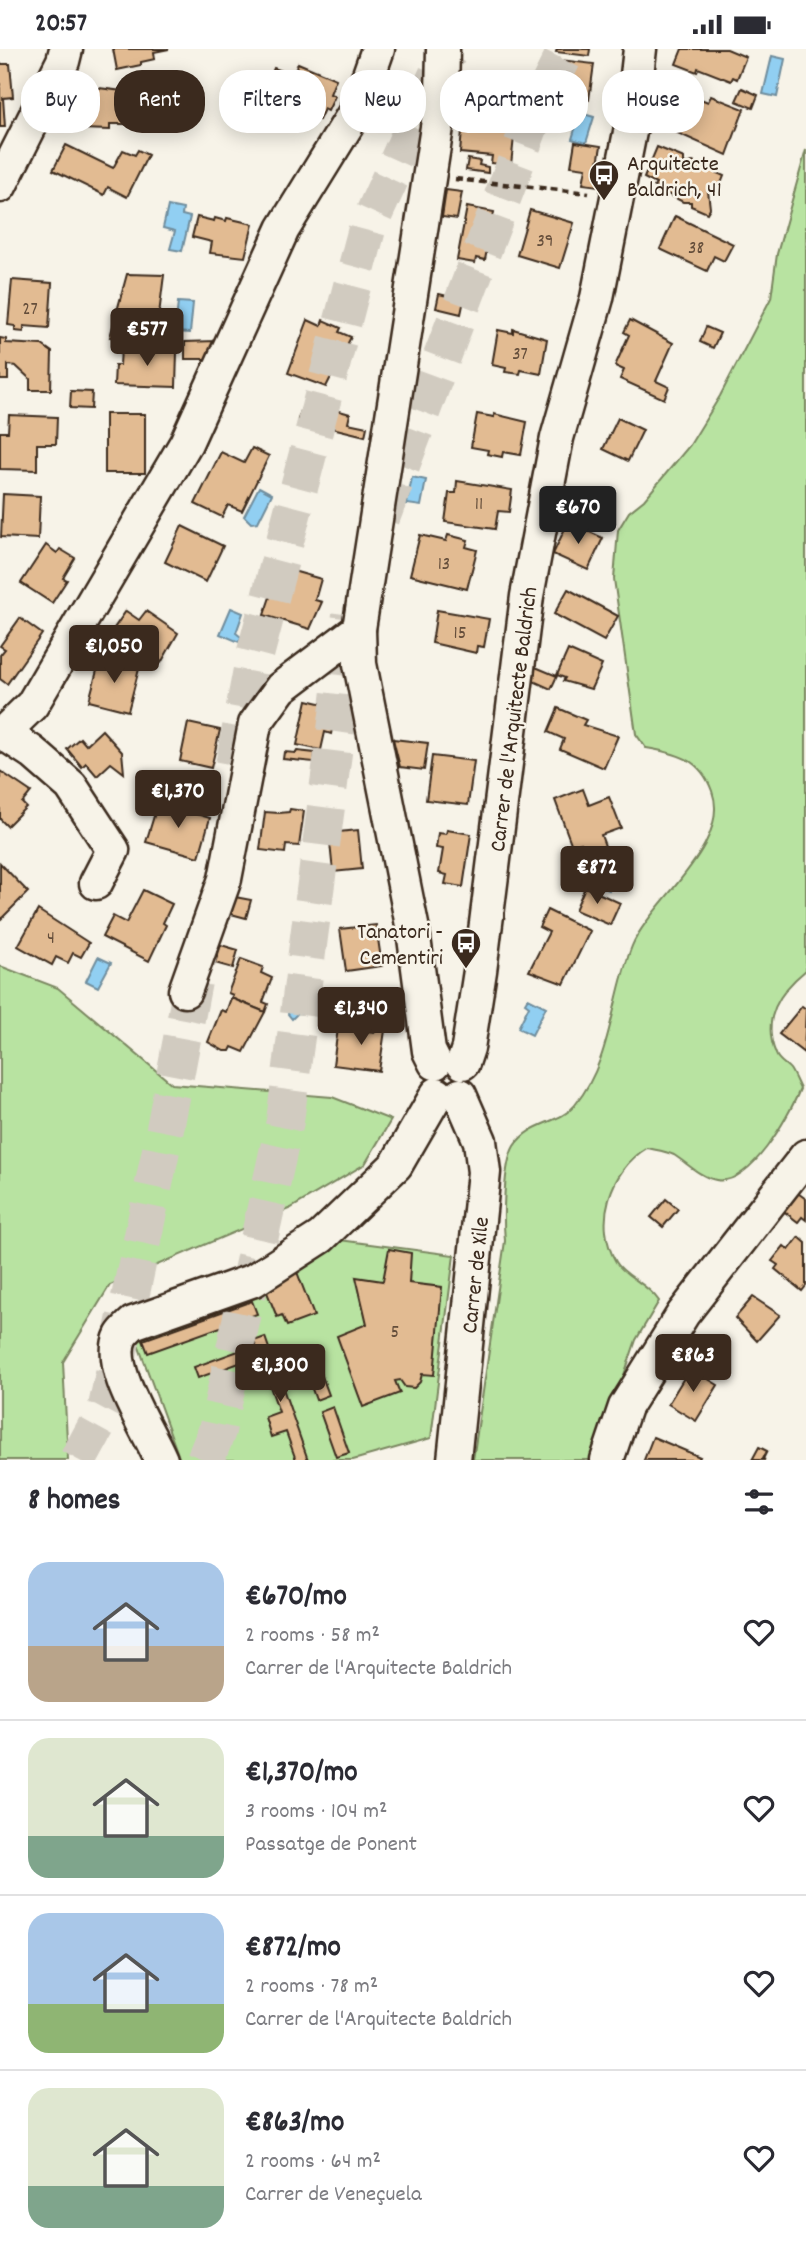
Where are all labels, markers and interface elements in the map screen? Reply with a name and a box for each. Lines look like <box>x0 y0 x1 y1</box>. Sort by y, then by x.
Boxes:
text: 20:57 <box>35 6 87 43</box>
chip: Buy <box>21 70 100 133</box>
chip: Rent <box>114 70 205 133</box>
chip: Filters <box>219 70 326 133</box>
chip: New <box>340 70 426 133</box>
chip: Apartment <box>440 70 588 133</box>
chip: House <box>602 70 704 133</box>
place label: Arquitecte Baldrich, 41 <box>627 149 722 208</box>
bus stop icon: Arquitecte Baldrich, 41 <box>587 158 621 202</box>
house number: 39 <box>536 229 554 256</box>
house number: 38 <box>688 236 704 263</box>
house number: 27 <box>22 297 38 324</box>
pin: €577 <box>106 309 188 368</box>
text: €577 <box>126 314 168 347</box>
house number: 37 <box>512 342 528 369</box>
pin: €670 <box>537 487 619 546</box>
house number: 11 <box>475 492 483 519</box>
text: €670 <box>555 492 601 525</box>
house number: 13 <box>438 552 450 579</box>
street label: Carrer de l'Arquitecte Baldrich <box>483 585 548 854</box>
house number: 15 <box>454 621 466 648</box>
pin: €1,050 <box>57 625 171 685</box>
text: €1,050 <box>85 631 143 664</box>
pin: €1,370 <box>121 771 235 830</box>
text: €1,370 <box>151 776 205 809</box>
pin: €872 <box>556 847 638 906</box>
text: €872 <box>577 852 617 885</box>
place label: Tanatori - Cementiri <box>357 917 443 976</box>
house number: 4 <box>47 926 55 953</box>
bus stop icon: Tanatori - Cementiri <box>449 926 483 970</box>
pin: €1,340 <box>304 988 418 1047</box>
text: €1,340 <box>334 993 388 1026</box>
street label: Carrer de Xile <box>455 1215 500 1335</box>
house number: 5 <box>391 1320 399 1347</box>
pin: €863 <box>652 1335 734 1394</box>
text: €863 <box>671 1340 715 1373</box>
pin: €1,300 <box>223 1345 337 1404</box>
text: €1,300 <box>251 1350 309 1383</box>
text: 8 homes <box>28 1481 120 1524</box>
icon: filters <box>740 1483 778 1521</box>
text: €670/mo <box>245 1577 347 1620</box>
icon: home <box>84 1590 168 1674</box>
icon: heart <box>740 1613 778 1651</box>
text: 2 rooms · 58 m² <box>245 1620 380 1653</box>
text: Carrer de l'Arquitecte Baldrich <box>245 1653 512 1686</box>
text: €1,370/mo <box>245 1753 358 1796</box>
icon: home <box>84 1766 168 1850</box>
icon: heart <box>740 1789 778 1827</box>
text: 3 rooms · 104 m² <box>245 1796 387 1829</box>
text: Passatge de Ponent <box>245 1829 417 1862</box>
text: €872/mo <box>245 1928 341 1971</box>
icon: home <box>84 1941 168 2025</box>
icon: heart <box>740 1964 778 2002</box>
text: 2 rooms · 78 m² <box>245 1971 378 2004</box>
text: Carrer de l'Arquitecte Baldrich <box>245 2004 512 2037</box>
text: €863/mo <box>245 2103 344 2146</box>
icon: home <box>84 2116 168 2200</box>
icon: heart <box>740 2139 778 2177</box>
text: 2 rooms · 64 m² <box>245 2146 381 2179</box>
text: Carrer de Veneçuela <box>245 2179 422 2212</box>

